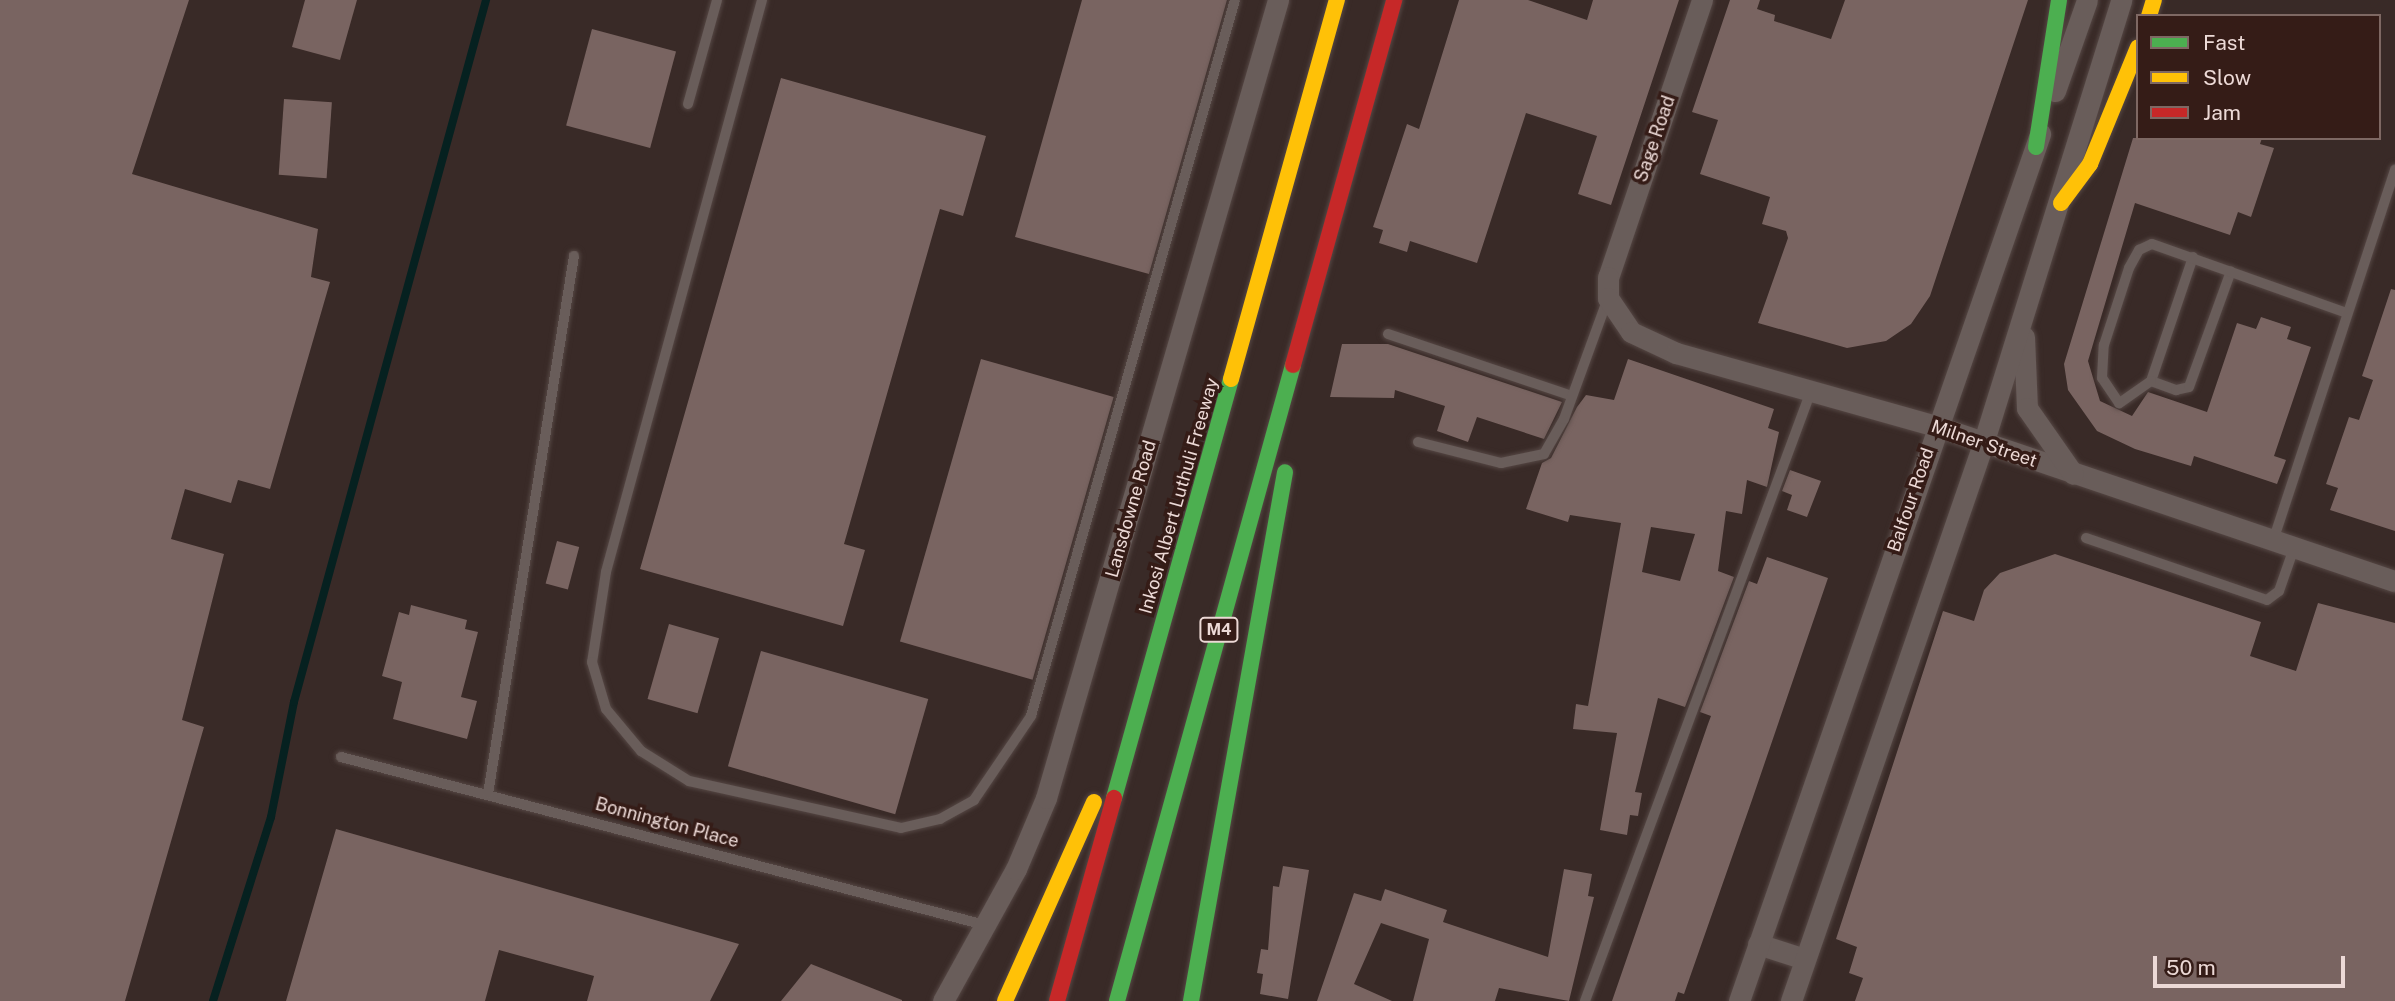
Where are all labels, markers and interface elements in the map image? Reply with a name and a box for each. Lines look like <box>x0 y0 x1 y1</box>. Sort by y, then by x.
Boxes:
legend <box>2136 14 2381 140</box>
text: Fast <box>2203 30 2245 55</box>
text: Slow <box>2203 65 2251 90</box>
street label: Sage Road <box>1630 93 1680 185</box>
text: Jam <box>2203 100 2241 125</box>
street label: Inkosi Albert Luthuli Freeway <box>1135 376 1223 616</box>
street label: Milner Street <box>1928 416 2040 472</box>
street label: Lansdowne Road <box>1101 438 1161 580</box>
street label: Balfour Road <box>1883 445 1939 555</box>
road number: M4 <box>1198 618 1240 642</box>
street label: Bonnington Place <box>593 793 741 853</box>
scale bar <box>2157 942 2350 986</box>
text: 50 m <box>2166 955 2216 980</box>

